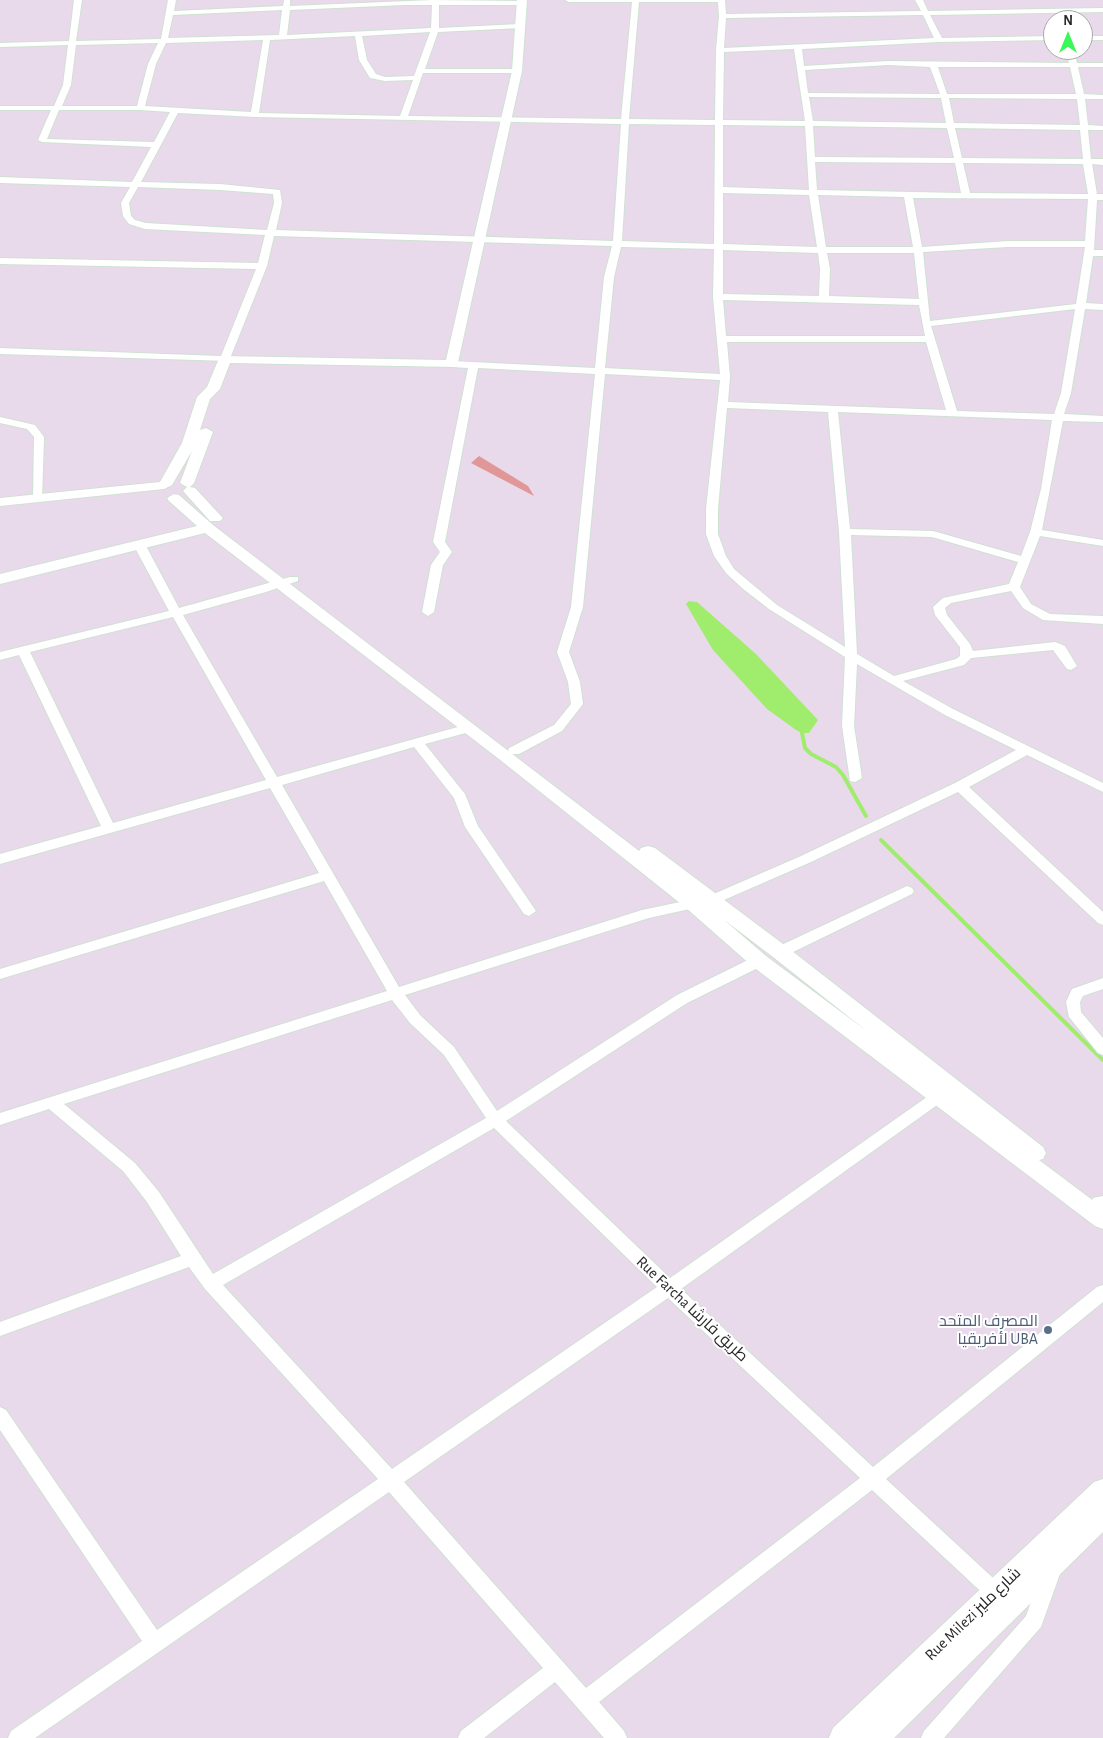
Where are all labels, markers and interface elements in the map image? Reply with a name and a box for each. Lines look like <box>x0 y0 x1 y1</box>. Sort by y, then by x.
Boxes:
north arrow <box>1043 10 1093 60</box>
text: N <box>1063 14 1073 28</box>
street label: Rue Farcha طريق فارشا <box>632 1252 752 1366</box>
place label: المصرف المتحد لأفريقيا UBA <box>939 1311 1038 1349</box>
marker: المصرف المتحد لأفريقيا UBA <box>1042 1324 1054 1336</box>
street label: Rue Milezi شارع مليز <box>921 1563 1025 1665</box>

